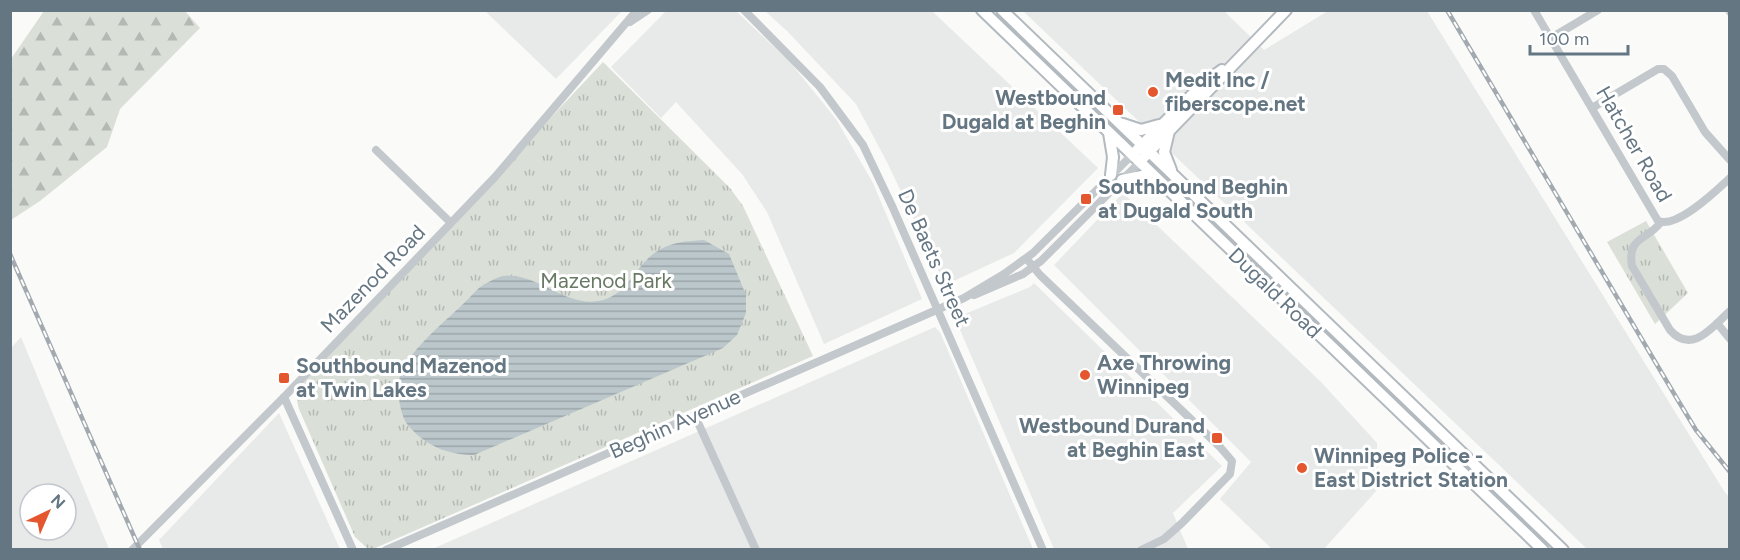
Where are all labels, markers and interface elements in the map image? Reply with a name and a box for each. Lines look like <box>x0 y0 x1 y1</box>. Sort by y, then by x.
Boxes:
scale bar <box>1530 18 1628 56</box>
text: 100 m <box>1539 28 1589 50</box>
place label: Medit Inc / fiberscope.net <box>1165 67 1306 116</box>
street label: Hatcher Road <box>1591 81 1678 206</box>
place label: Westbound Dugald at Beghin <box>942 85 1106 134</box>
marker: Medit Inc / fiberscope.net <box>1146 85 1160 99</box>
marker: Westbound Dugald at Beghin <box>1111 103 1125 117</box>
place label: Southbound Beghin at Dugald South <box>1098 174 1288 223</box>
street label: De Baets Street <box>893 185 976 330</box>
marker: Southbound Beghin at Dugald South <box>1079 192 1093 206</box>
street label: Mazenod Road <box>315 220 430 338</box>
street label: Dugald Road <box>1224 242 1327 343</box>
park label: Mazenod Park <box>540 268 673 293</box>
place label: Axe Throwing Winnipeg <box>1097 350 1231 399</box>
place label: Southbound Mazenod at Twin Lakes <box>296 353 507 402</box>
marker: Axe Throwing Winnipeg <box>1078 368 1092 382</box>
marker: Southbound Mazenod at Twin Lakes <box>277 371 291 385</box>
street label: Beghin Avenue <box>605 383 744 464</box>
place label: Westbound Durand at Beghin East <box>1019 413 1205 462</box>
marker: Westbound Durand at Beghin East <box>1210 431 1224 445</box>
place label: Winnipeg Police - East District Station <box>1314 443 1508 492</box>
marker: Winnipeg Police - East District Station <box>1295 461 1309 475</box>
north arrow <box>18 482 78 542</box>
text: N <box>47 490 69 513</box>

